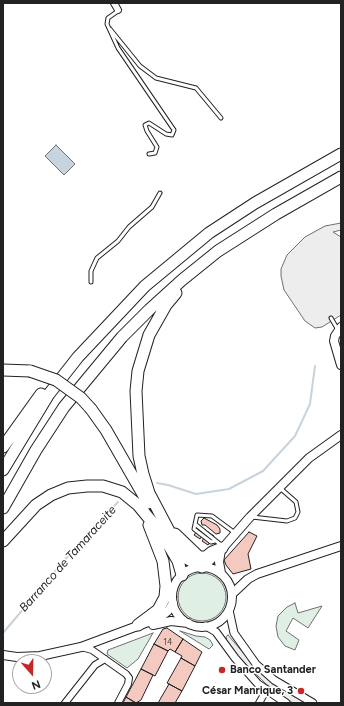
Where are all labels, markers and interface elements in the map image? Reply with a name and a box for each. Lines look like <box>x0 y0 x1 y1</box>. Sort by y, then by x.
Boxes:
water label: Barranco de Tamaraceite <box>17 503 119 615</box>
house number: 14 <box>163 637 173 647</box>
north arrow <box>12 654 52 694</box>
place label: Banco Santander <box>230 663 316 677</box>
marker: Banco Santander <box>217 665 227 675</box>
text: N <box>30 677 42 692</box>
place label: César Manrique, 3 <box>202 684 293 698</box>
marker: César Manrique, 3 <box>296 686 306 696</box>

